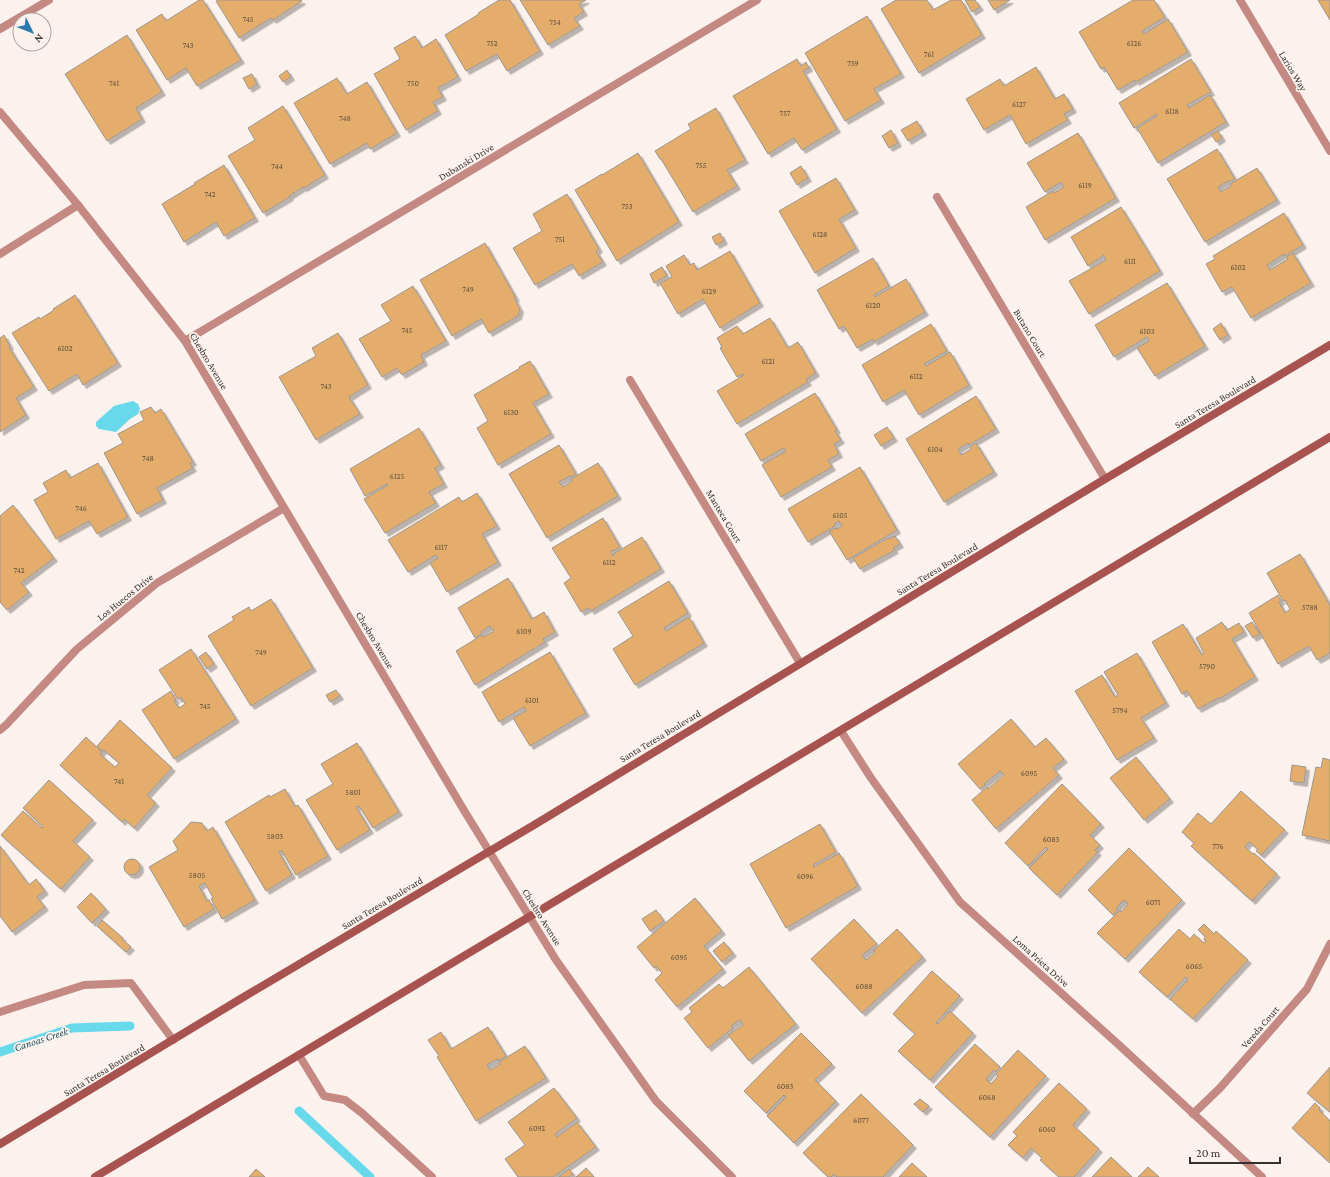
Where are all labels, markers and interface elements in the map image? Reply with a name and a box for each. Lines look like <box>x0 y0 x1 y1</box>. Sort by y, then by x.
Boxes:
north arrow <box>12 12 52 52</box>
house number: 745 <box>242 15 254 24</box>
house number: 754 <box>549 18 561 27</box>
text: N <box>32 32 46 46</box>
house number: 752 <box>487 39 498 48</box>
house number: 6126 <box>1127 39 1141 48</box>
house number: 743 <box>182 41 194 50</box>
street label: Larios Way <box>1277 49 1309 93</box>
house number: 761 <box>924 50 935 59</box>
house number: 759 <box>847 59 859 68</box>
house number: 741 <box>109 79 119 88</box>
house number: 750 <box>407 79 419 88</box>
house number: 6127 <box>1012 100 1026 109</box>
house number: 6118 <box>1165 107 1179 116</box>
house number: 757 <box>780 109 791 118</box>
house number: 748 <box>339 114 351 123</box>
street label: Dubanski Drive <box>437 141 496 183</box>
house number: 755 <box>695 161 707 170</box>
house number: 744 <box>271 162 283 171</box>
house number: 6119 <box>1078 181 1092 190</box>
house number: 742 <box>204 190 216 199</box>
house number: 753 <box>621 202 633 211</box>
house number: 6128 <box>813 230 827 239</box>
house number: 751 <box>555 235 565 244</box>
house number: 6111 <box>1124 257 1136 266</box>
house number: 6102 <box>1231 263 1246 272</box>
house number: 749 <box>462 285 474 294</box>
house number: 6129 <box>702 287 716 296</box>
house number: 6120 <box>865 301 881 310</box>
street label: Butano Court <box>1011 307 1049 359</box>
house number: 745 <box>401 326 413 335</box>
house number: 6103 <box>1140 327 1155 336</box>
street label: Chesbro Avenue <box>188 331 231 392</box>
house number: 6102 <box>58 344 73 353</box>
house number: 6121 <box>761 357 775 366</box>
house number: 6112 <box>909 372 923 381</box>
street label: Santa Teresa Boulevard <box>1172 373 1258 431</box>
house number: 743 <box>320 382 332 391</box>
house number: 6130 <box>503 408 519 417</box>
house number: 6104 <box>927 445 943 454</box>
house number: 748 <box>142 454 154 463</box>
house number: 6125 <box>390 472 404 481</box>
street label: Manteca Court <box>704 488 744 545</box>
house number: 746 <box>75 504 87 513</box>
house number: 6105 <box>832 511 848 520</box>
street label: Santa Teresa Boulevard <box>894 540 980 598</box>
house number: 6117 <box>434 543 448 552</box>
house number: 6112 <box>602 558 616 567</box>
house number: 742 <box>13 566 25 575</box>
street label: Los Huecos Drive <box>95 571 156 623</box>
house number: 5788 <box>1302 603 1318 612</box>
street label: Chesbro Avenue <box>354 610 397 671</box>
house number: 6109 <box>516 627 532 636</box>
house number: 749 <box>255 648 267 657</box>
house number: 5790 <box>1199 662 1215 671</box>
house number: 6101 <box>525 696 539 705</box>
house number: 745 <box>199 702 211 711</box>
house number: 5794 <box>1112 706 1128 715</box>
street label: Santa Teresa Boulevard <box>617 707 703 765</box>
house number: 6095 <box>1021 769 1037 778</box>
house number: 741 <box>114 777 124 786</box>
house number: 5801 <box>345 788 361 797</box>
house number: 5803 <box>267 832 283 841</box>
house number: 6083 <box>1043 835 1059 844</box>
house number: 776 <box>1212 842 1224 851</box>
house number: 5805 <box>189 871 205 880</box>
house number: 6096 <box>797 872 813 881</box>
street label: Santa Teresa Boulevard <box>339 874 425 932</box>
street label: Chesbro Avenue <box>520 887 564 948</box>
house number: 6071 <box>1146 898 1161 907</box>
street label: Loma Prieta Drive <box>1011 933 1072 989</box>
house number: 6095 <box>671 953 687 962</box>
house number: 6065 <box>1186 962 1202 971</box>
house number: 6088 <box>855 982 873 991</box>
street label: Vereda Court <box>1239 1003 1282 1050</box>
water label: Canoas Creek <box>13 1024 71 1053</box>
street label: Santa Teresa Boulevard <box>61 1041 147 1099</box>
house number: 6083 <box>777 1082 793 1091</box>
house number: 6068 <box>979 1093 995 1102</box>
house number: 6077 <box>853 1116 869 1125</box>
house number: 6092 <box>529 1124 545 1133</box>
house number: 6060 <box>1038 1125 1056 1134</box>
scale bar <box>1190 1139 1280 1165</box>
text: 20 m <box>1196 1146 1221 1160</box>

